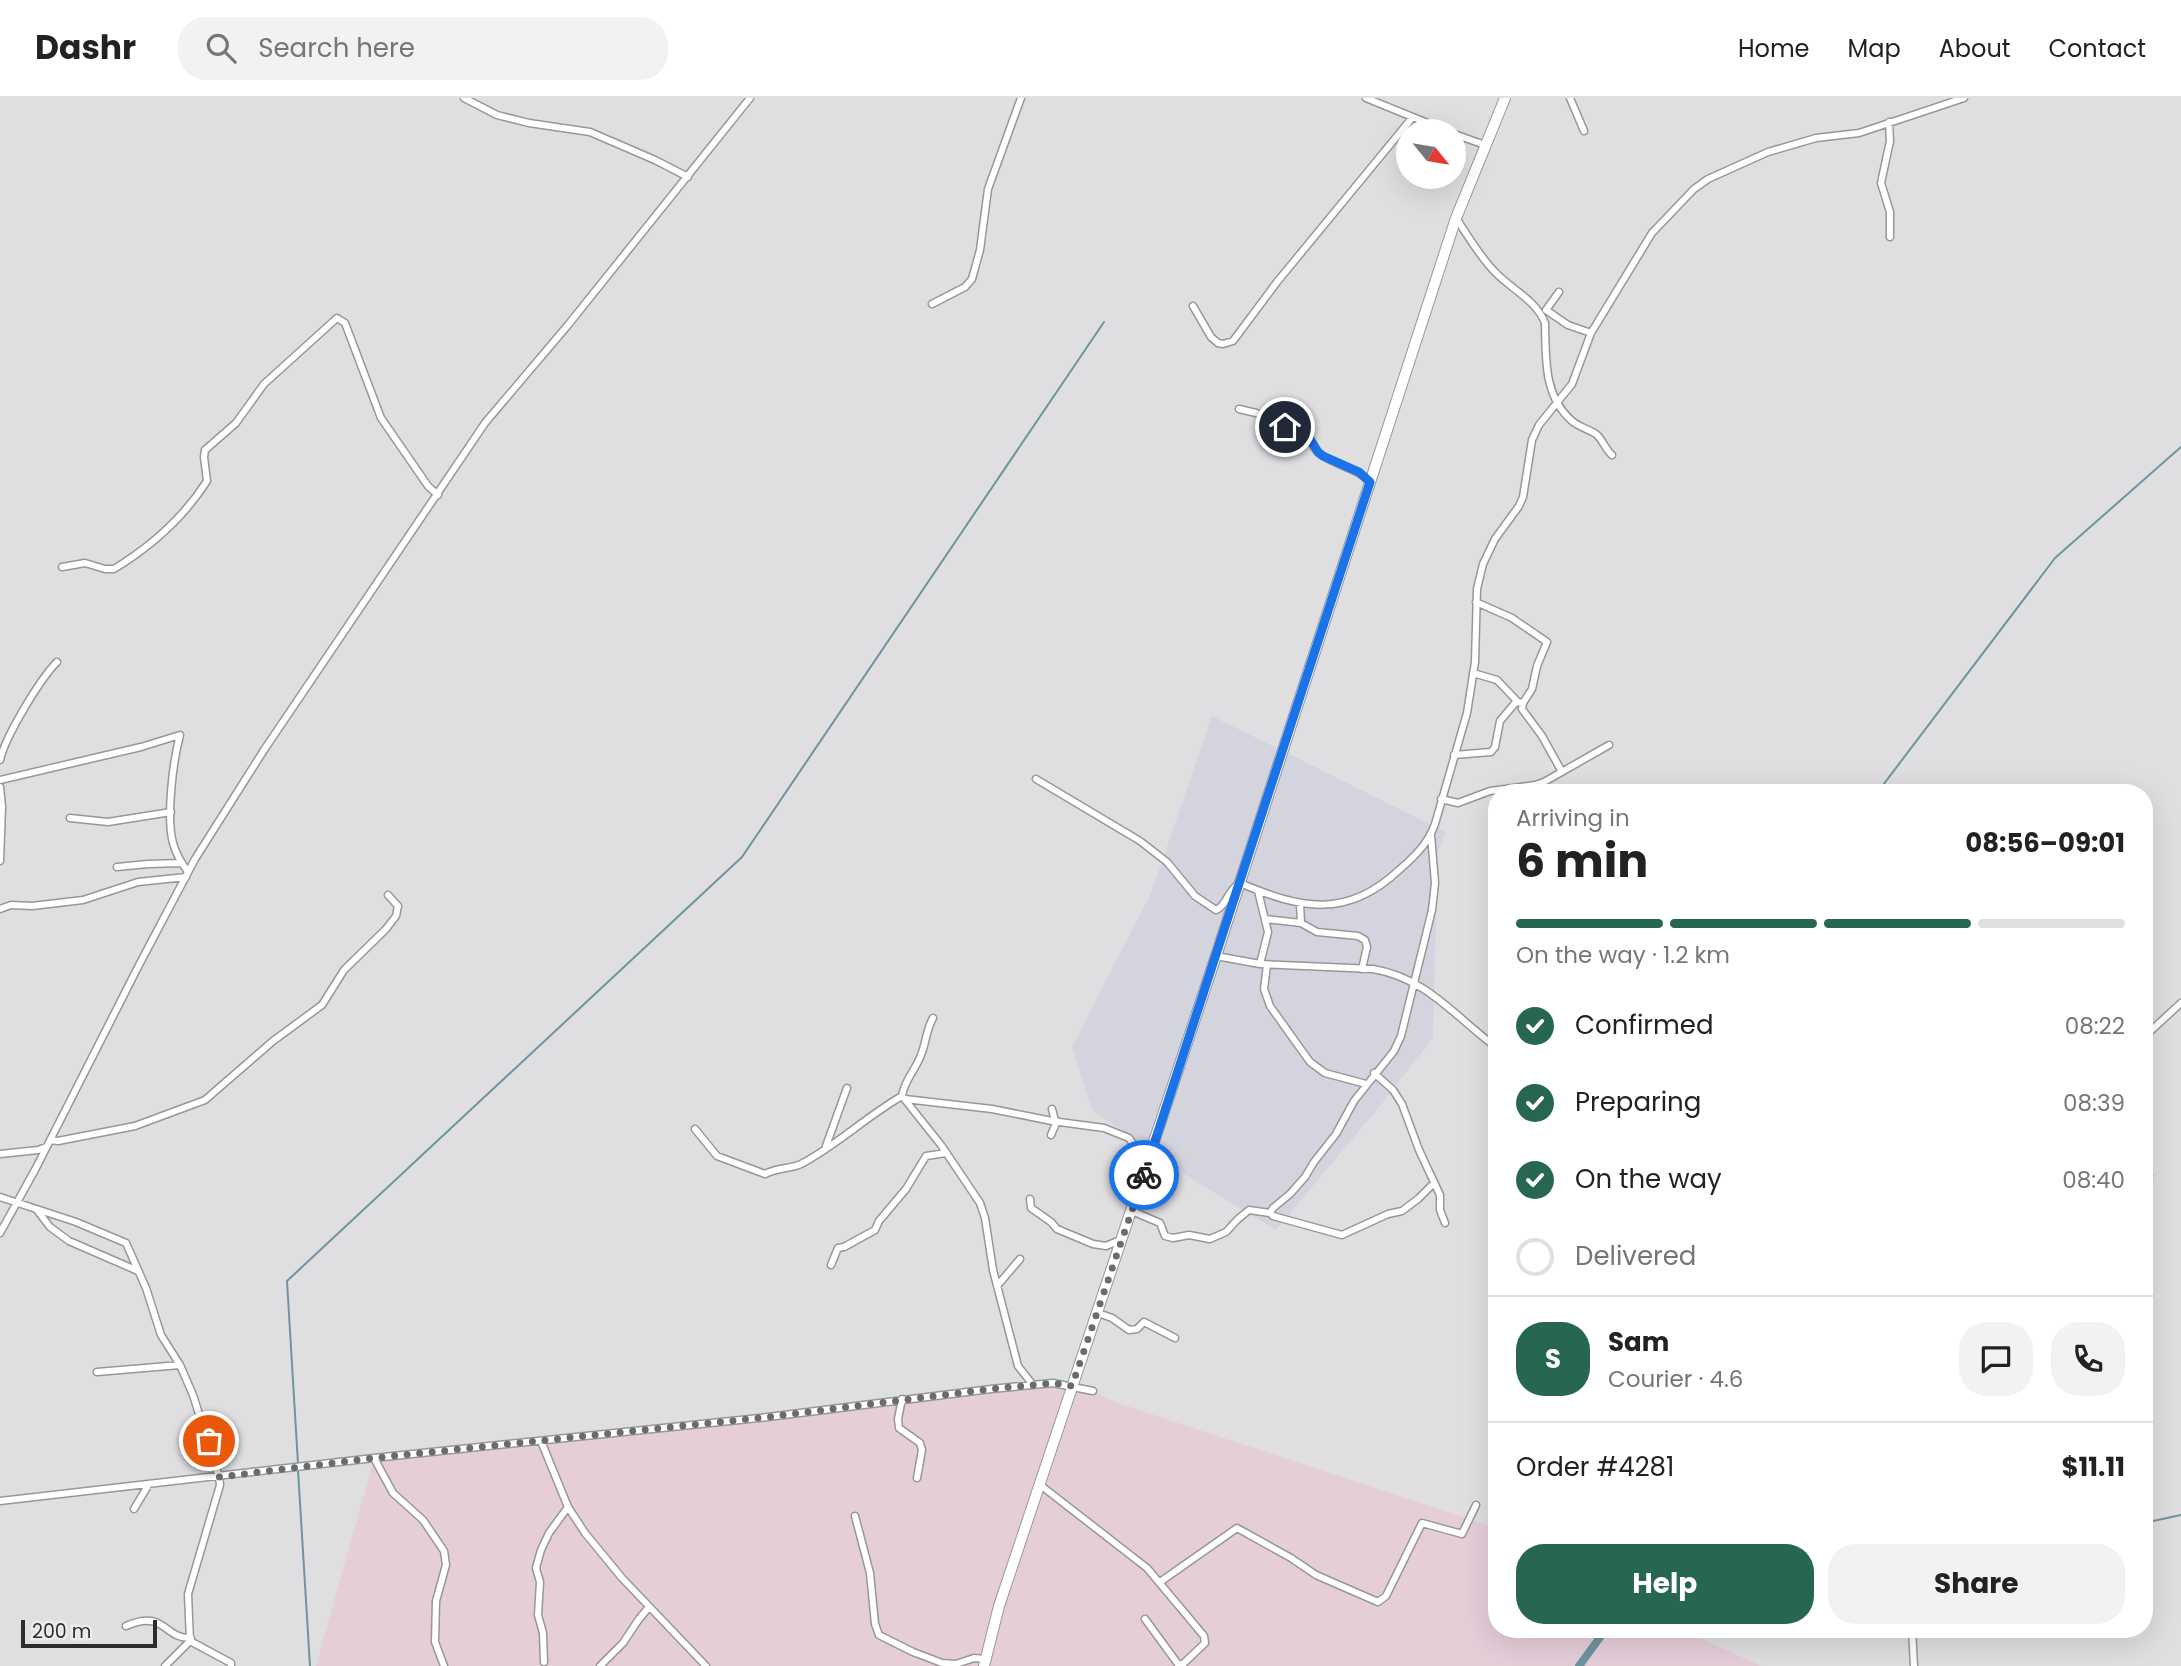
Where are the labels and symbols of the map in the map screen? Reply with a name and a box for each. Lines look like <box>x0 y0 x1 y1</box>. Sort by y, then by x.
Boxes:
north arrow <box>1396 119 1466 189</box>
pin <box>1255 397 1315 457</box>
courier <box>1109 1140 1179 1210</box>
pin <box>179 1411 239 1471</box>
scale bar <box>21 1617 158 1649</box>

